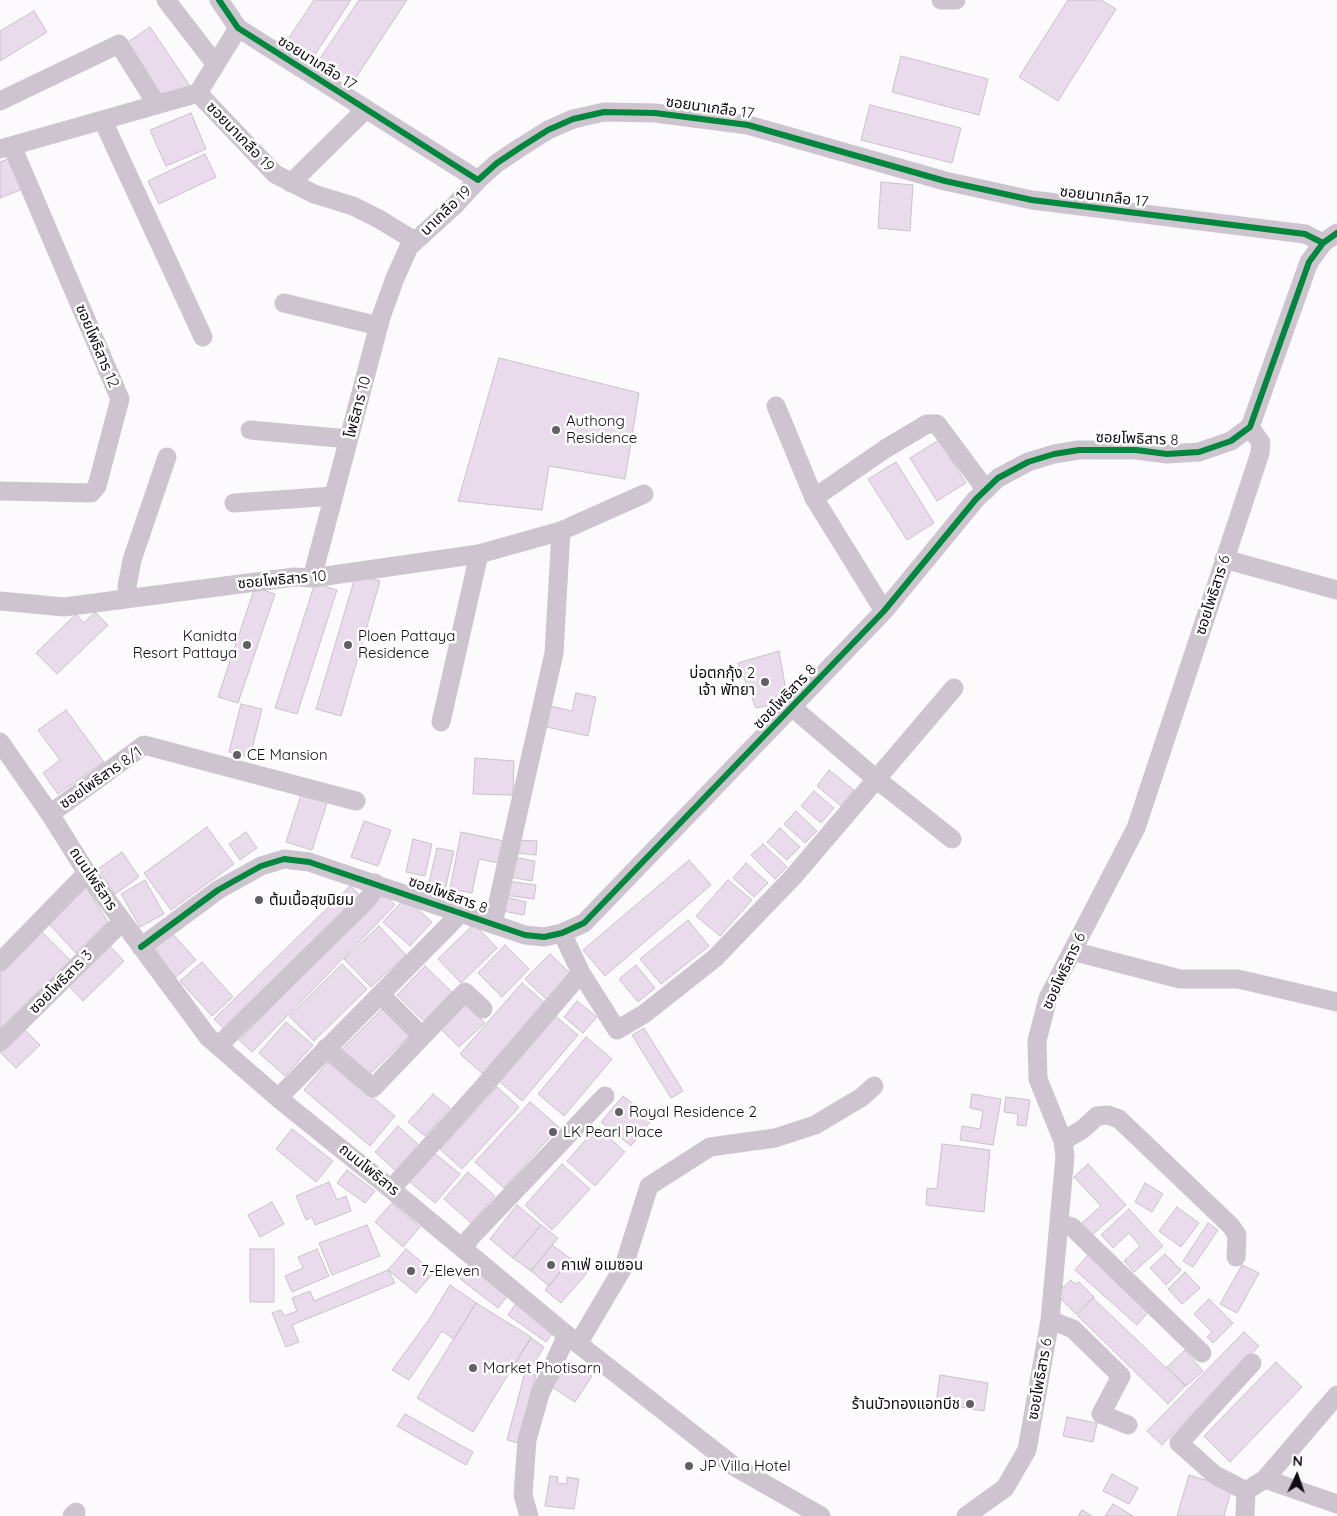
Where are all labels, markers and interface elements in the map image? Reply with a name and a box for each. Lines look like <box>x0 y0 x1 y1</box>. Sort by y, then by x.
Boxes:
street label: ซอยนาเกลือ 17 <box>274 32 360 94</box>
street label: ซอยนาเกลือ 17 <box>665 93 755 123</box>
street label: ซอยนาเกลือ 19 <box>202 98 278 176</box>
street label: นาเกลือ 19 <box>417 182 475 240</box>
street label: ซอยนาเกลือ 17 <box>1059 183 1149 211</box>
street label: ซอยโพธิสาร 12 <box>71 302 123 390</box>
street label: โพธิสาร 10 <box>341 374 375 440</box>
place label: Authong Residence <box>566 412 637 447</box>
marker: Authong Residence <box>550 424 562 436</box>
street label: ซอยโพธิสาร 8 <box>1095 429 1179 449</box>
street label: ซอยโพธิสาร 6 <box>1192 553 1234 637</box>
street label: ซอยโพธิสาร 10 <box>237 567 327 593</box>
place label: Kanidta Resort Pattaya <box>133 627 237 662</box>
place label: Ploen Pattaya Residence <box>358 627 455 662</box>
marker: Kanidta Resort Pattaya <box>241 639 253 651</box>
marker: Ploen Pattaya Residence <box>342 639 354 651</box>
street label: ซอยโพธิสาร 8 <box>750 661 820 733</box>
place label: บ่อตกกุ้ง 2 เจ้า พัทยา <box>689 664 755 699</box>
marker: บ่อตกกุ้ง 2 เจ้า พัทยา <box>759 676 771 688</box>
street label: ซอยโพธิสาร 8/1 <box>56 743 146 813</box>
place label: CE Mansion <box>247 746 328 764</box>
marker: CE Mansion <box>231 749 243 761</box>
street label: ถนนโพธิสาร <box>65 844 121 914</box>
street label: ซอยโพธิสาร 8 <box>406 872 490 918</box>
place label: ต้มเนื้อสุขนิยม <box>269 891 354 909</box>
marker: ต้มเนื้อสุขนิยม <box>253 894 265 906</box>
street label: ซอยโพธิสาร 6 <box>1038 930 1090 1012</box>
street label: ซอยโพธิสาร 3 <box>25 946 97 1018</box>
place label: Royal Residence 2 <box>629 1103 757 1121</box>
marker: Royal Residence 2 <box>613 1106 625 1118</box>
place label: LK Pearl Place <box>563 1123 663 1141</box>
marker: LK Pearl Place <box>547 1126 559 1138</box>
street label: ถนนโพธิสาร <box>335 1140 403 1200</box>
place label: คาเฟ่ อเมซอน <box>561 1256 643 1274</box>
marker: คาเฟ่ อเมซอน <box>545 1259 557 1271</box>
place label: 7-Eleven <box>421 1262 480 1280</box>
marker: 7-Eleven <box>405 1265 417 1277</box>
street label: ซอยโพธิสาร 6 <box>1024 1337 1056 1421</box>
place label: Market Photisarn <box>483 1359 601 1377</box>
marker: Market Photisarn <box>467 1362 479 1374</box>
place label: ร้านบัวทองแอทบีช <box>852 1395 960 1413</box>
marker: ร้านบัวทองแอทบีช <box>964 1398 976 1410</box>
north arrow <box>1272 1451 1322 1501</box>
text: N <box>1292 1452 1303 1470</box>
place label: JP Villa Hotel <box>699 1457 791 1475</box>
marker: JP Villa Hotel <box>683 1460 695 1472</box>

